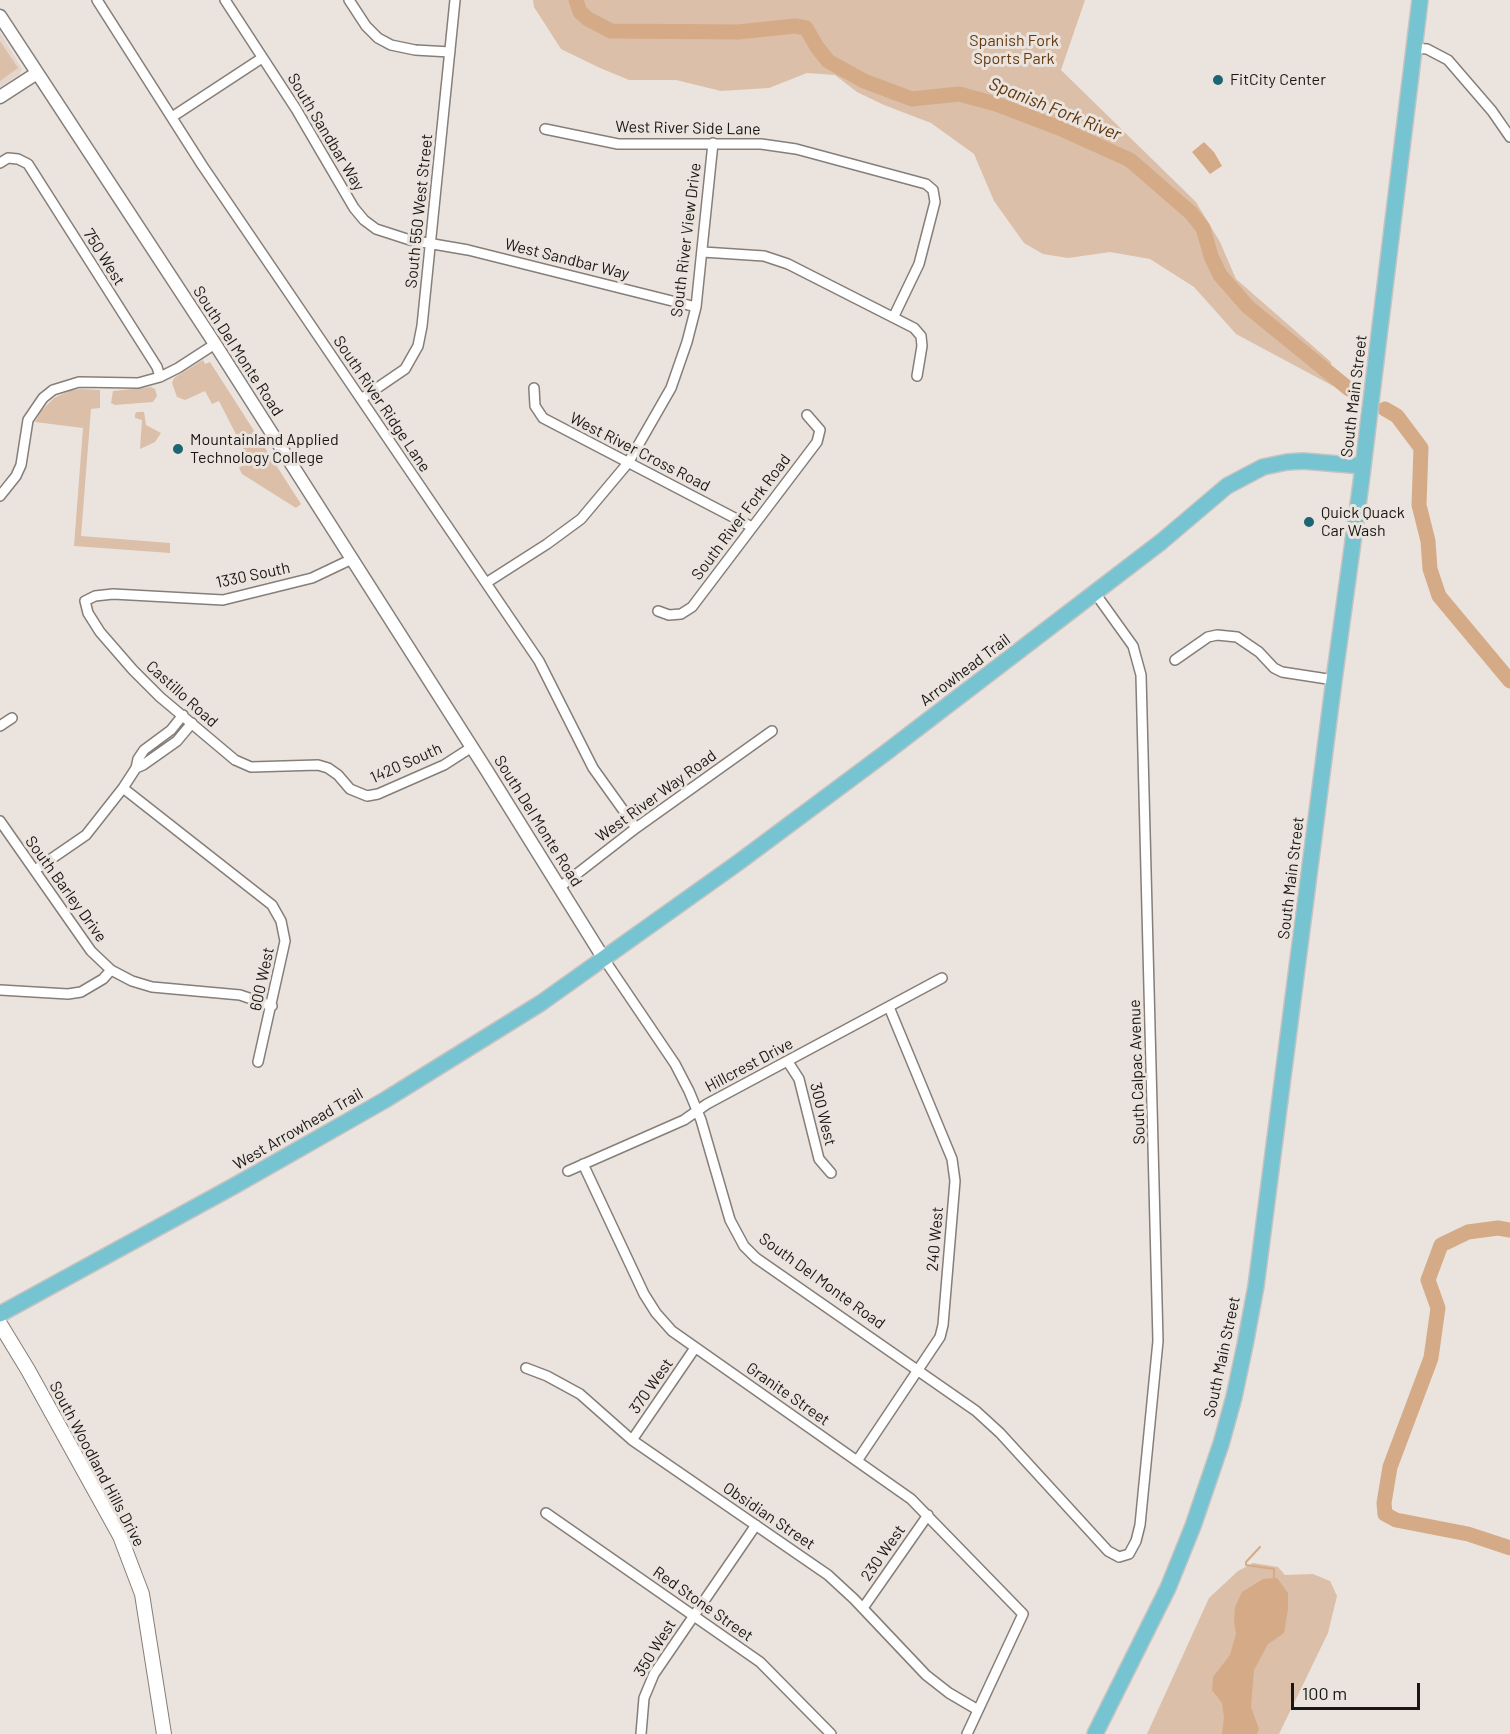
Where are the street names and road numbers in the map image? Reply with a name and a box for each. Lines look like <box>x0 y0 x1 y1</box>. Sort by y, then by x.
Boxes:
street label: South Sandbar Way <box>283 70 369 194</box>
street label: West River Side Lane <box>615 117 761 139</box>
street label: South 550 West Street <box>401 133 437 289</box>
street label: South River View Drive <box>667 162 705 318</box>
street label: 750 West <box>79 225 129 289</box>
street label: West Sandbar Way <box>503 234 631 284</box>
street label: South Del Monte Road <box>189 282 287 420</box>
street label: South River Ridge Lane <box>329 332 435 476</box>
street label: South Main Street <box>1337 334 1371 458</box>
street label: West River Cross Road <box>567 408 713 496</box>
street label: South River Fork Road <box>687 450 795 584</box>
street label: 1330 South <box>214 558 292 592</box>
street label: Arrowhead Trail <box>916 630 1014 710</box>
street label: Castillo Road <box>142 657 222 731</box>
street label: 1420 South <box>367 739 445 787</box>
street label: West River Way Road <box>592 746 720 846</box>
street label: South Del Monte Road <box>490 752 586 890</box>
street label: South Main Street <box>1274 816 1308 940</box>
street label: South Barley Drive <box>21 832 111 946</box>
street label: 600 West <box>246 945 278 1013</box>
street label: South Calpac Avenue <box>1125 999 1149 1145</box>
street label: Hillcrest Drive <box>702 1034 796 1096</box>
street label: 300 West <box>806 1080 840 1148</box>
street label: West Arrowhead Trail <box>230 1084 366 1174</box>
street label: 240 West <box>923 1206 947 1272</box>
street label: South Del Monte Road <box>755 1229 889 1333</box>
street label: South Main Street <box>1200 1295 1244 1419</box>
street label: 370 West <box>625 1355 677 1417</box>
street label: Granite Street <box>743 1358 833 1430</box>
street label: South Woodland Hills Drive <box>45 1378 149 1550</box>
street label: Obsidian Street <box>719 1478 819 1554</box>
street label: 230 West <box>857 1521 909 1585</box>
street label: Red Stone Street <box>649 1562 757 1646</box>
street label: 350 West <box>630 1616 680 1680</box>

